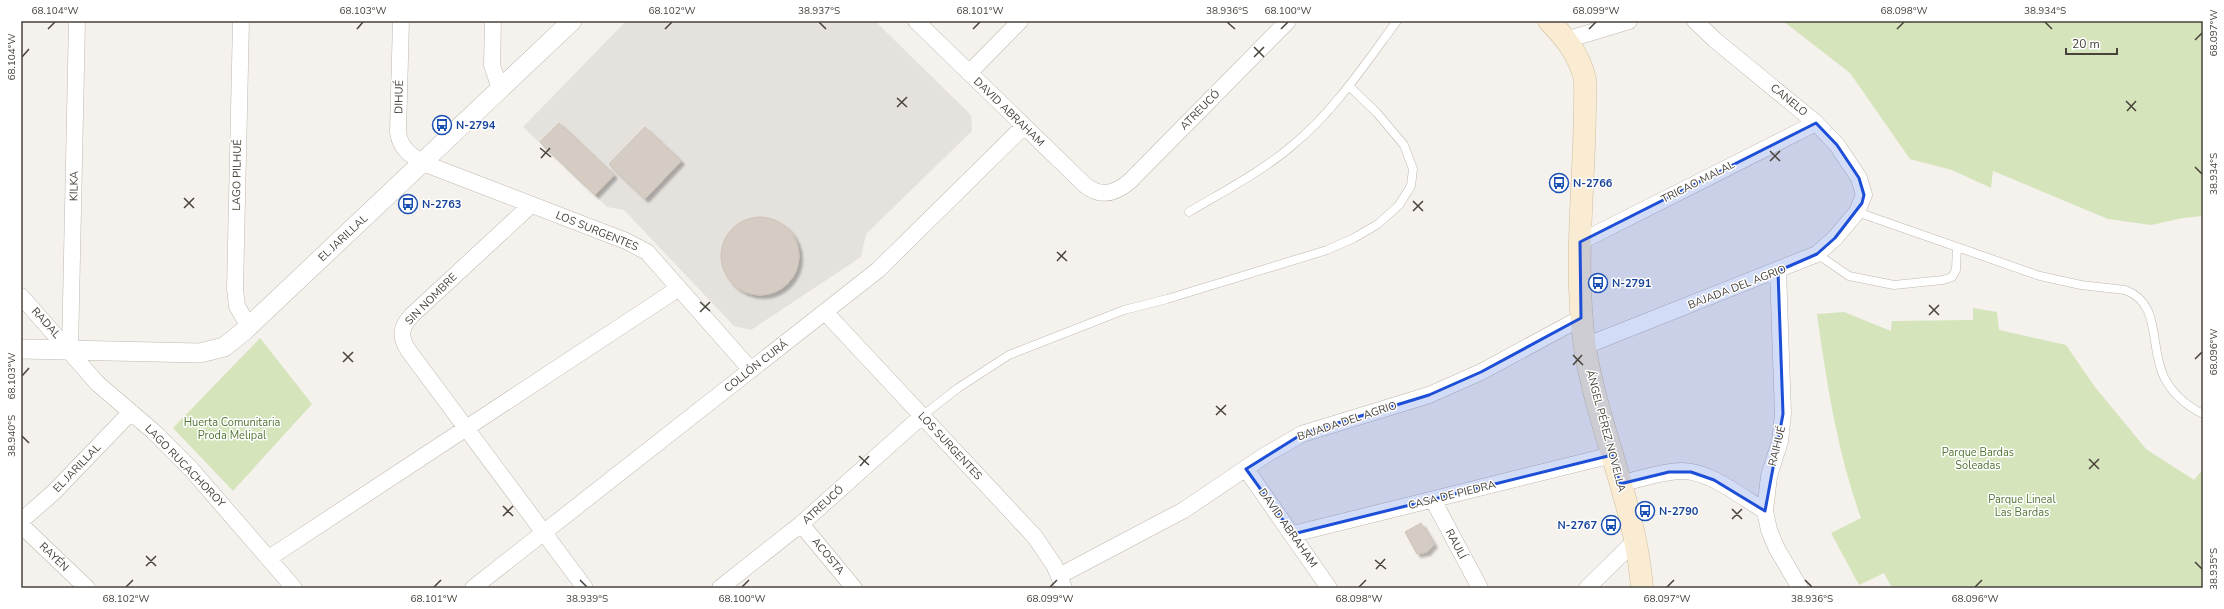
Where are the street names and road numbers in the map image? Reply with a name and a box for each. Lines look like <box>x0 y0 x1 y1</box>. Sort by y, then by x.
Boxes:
street label: DAVID ABRAHAM <box>970 74 1048 150</box>
street label: DIHUÉ <box>390 80 407 114</box>
street label: CANELO <box>1767 80 1811 120</box>
street label: ATREUCÓ <box>1176 86 1223 133</box>
street label: LAGO PILHUÉ <box>228 139 245 211</box>
street label: TRICAO MALAL <box>1659 157 1737 207</box>
street label: KILKA <box>66 171 82 201</box>
street label: LOS SURGENTES <box>553 208 641 255</box>
street label: EL JARILLAL <box>315 211 371 265</box>
street label: BAJADA DEL AGRIO <box>1686 261 1788 313</box>
street label: SIN NOMBRE <box>402 270 460 328</box>
street label: RADAL <box>28 304 64 342</box>
street label: COLLÓN CURÁ <box>720 336 791 396</box>
street label: ÁNGEL PÉREZ NOVELLA <box>1582 368 1631 494</box>
street label: BAJADA DEL AGRIO <box>1295 398 1399 444</box>
street label: LOS SURGENTES <box>915 409 986 483</box>
street label: LAGO RUCACHOROY <box>142 421 229 511</box>
street label: RAIHUÉ <box>1764 424 1789 468</box>
street label: EL JARILLAL <box>50 440 104 496</box>
street label: CASA DE PIEDRA <box>1407 477 1497 513</box>
street label: ATREUCÓ <box>798 482 847 528</box>
street label: DAVID ABRAHAM <box>1255 485 1321 571</box>
street label: RAULÍ <box>1442 526 1472 563</box>
street label: ACOSTA <box>808 534 848 578</box>
street label: RAYÉN <box>36 538 73 575</box>

